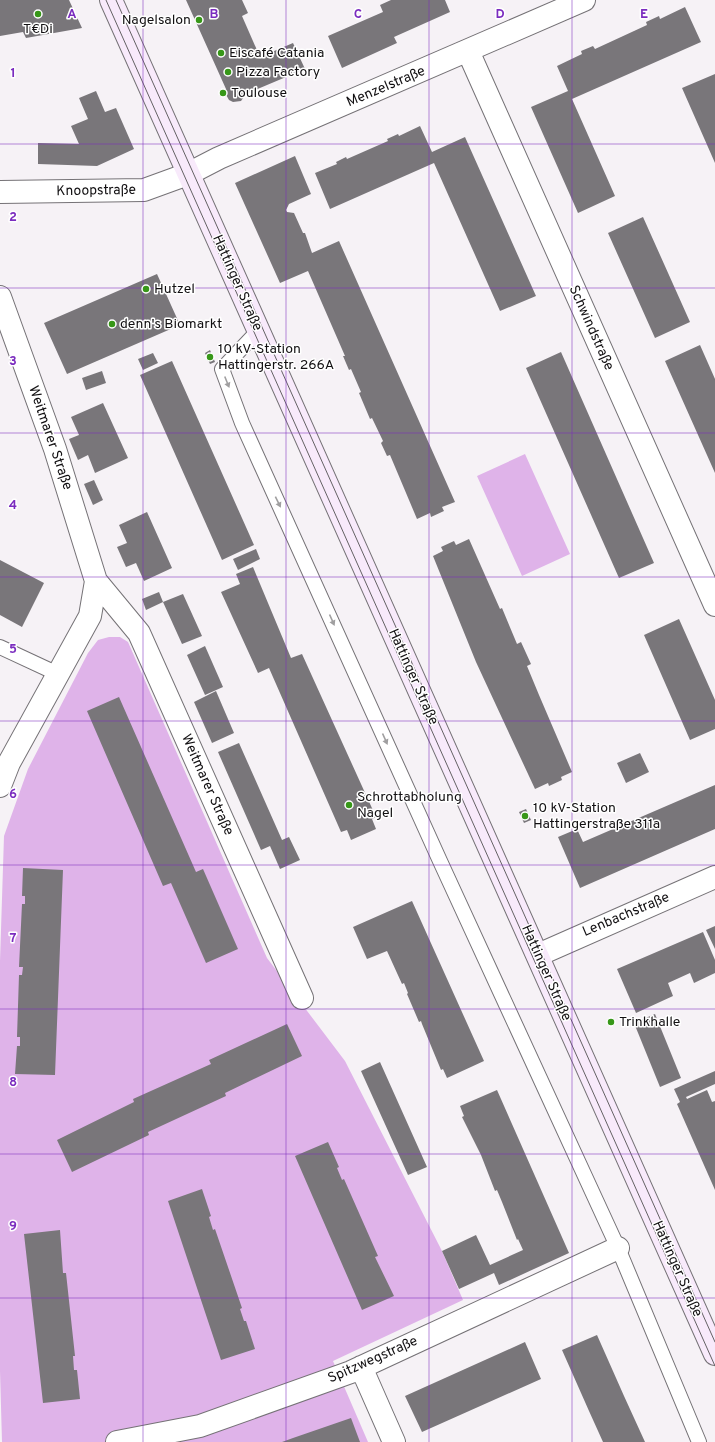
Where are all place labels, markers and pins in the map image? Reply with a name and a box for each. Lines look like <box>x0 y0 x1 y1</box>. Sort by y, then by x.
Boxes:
marker: T€Di <box>33 9 43 19</box>
place label: Nagelsalon <box>122 12 191 29</box>
marker: Nagelsalon <box>194 15 204 25</box>
place label: T€Di <box>23 21 53 38</box>
place label: Eiscafé Catania <box>229 45 324 62</box>
marker: Eiscafé Catania <box>216 48 226 58</box>
place label: Pizza Factory <box>236 64 320 81</box>
marker: Pizza Factory <box>223 67 233 77</box>
place label: Toulouse <box>231 85 287 102</box>
marker: Toulouse <box>218 88 228 98</box>
place label: Hutzel <box>154 281 195 298</box>
marker: Hutzel <box>141 284 151 294</box>
place label: denn's Biomarkt <box>120 316 222 333</box>
marker: denn's Biomarkt <box>107 319 117 329</box>
place label: 10 kV-Station Hattingerstr. 266A <box>218 341 334 374</box>
marker: 10 kV-Station Hattingerstr. 266A <box>205 352 215 362</box>
place label: Schrottabholung Nagel <box>357 789 462 822</box>
marker: Schrottabholung Nagel <box>344 800 354 810</box>
place label: 10 kV-Station Hattingerstraße 311a <box>533 800 660 833</box>
marker: 10 kV-Station Hattingerstraße 311a <box>520 811 530 821</box>
place label: Trinkhalle <box>619 1014 680 1031</box>
marker: Trinkhalle <box>606 1017 616 1027</box>

